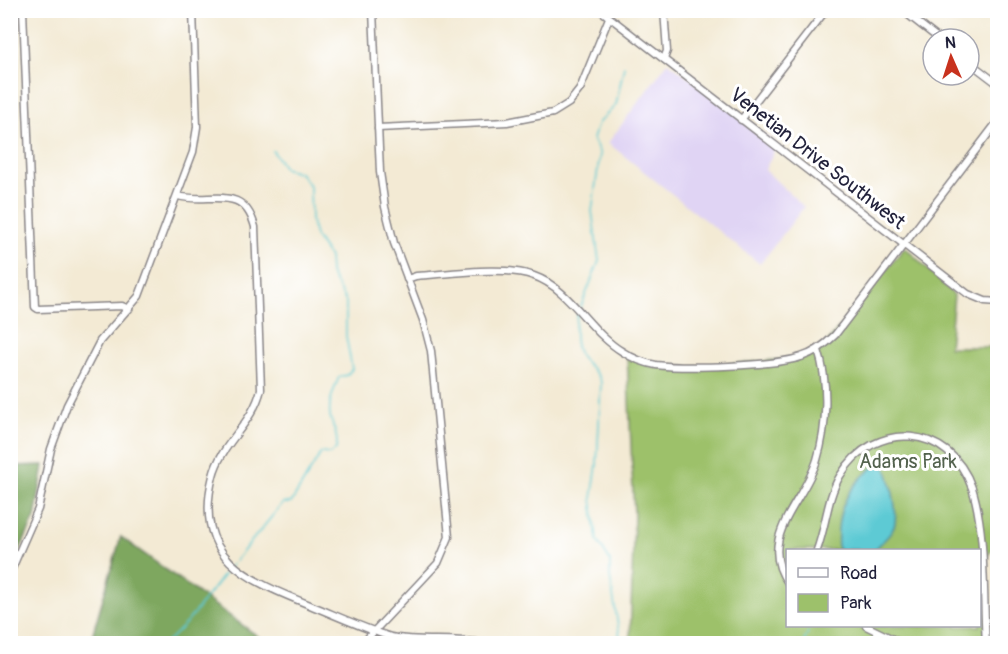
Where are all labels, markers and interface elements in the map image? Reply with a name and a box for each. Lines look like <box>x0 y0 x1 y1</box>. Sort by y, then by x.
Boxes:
north arrow <box>921 27 981 87</box>
text: N <box>944 33 956 53</box>
street label: Venetian Drive Southwest <box>725 82 911 235</box>
park label: Adams Park <box>859 449 958 474</box>
legend <box>786 549 981 627</box>
text: Road <box>840 562 877 585</box>
text: Park <box>840 592 872 615</box>

